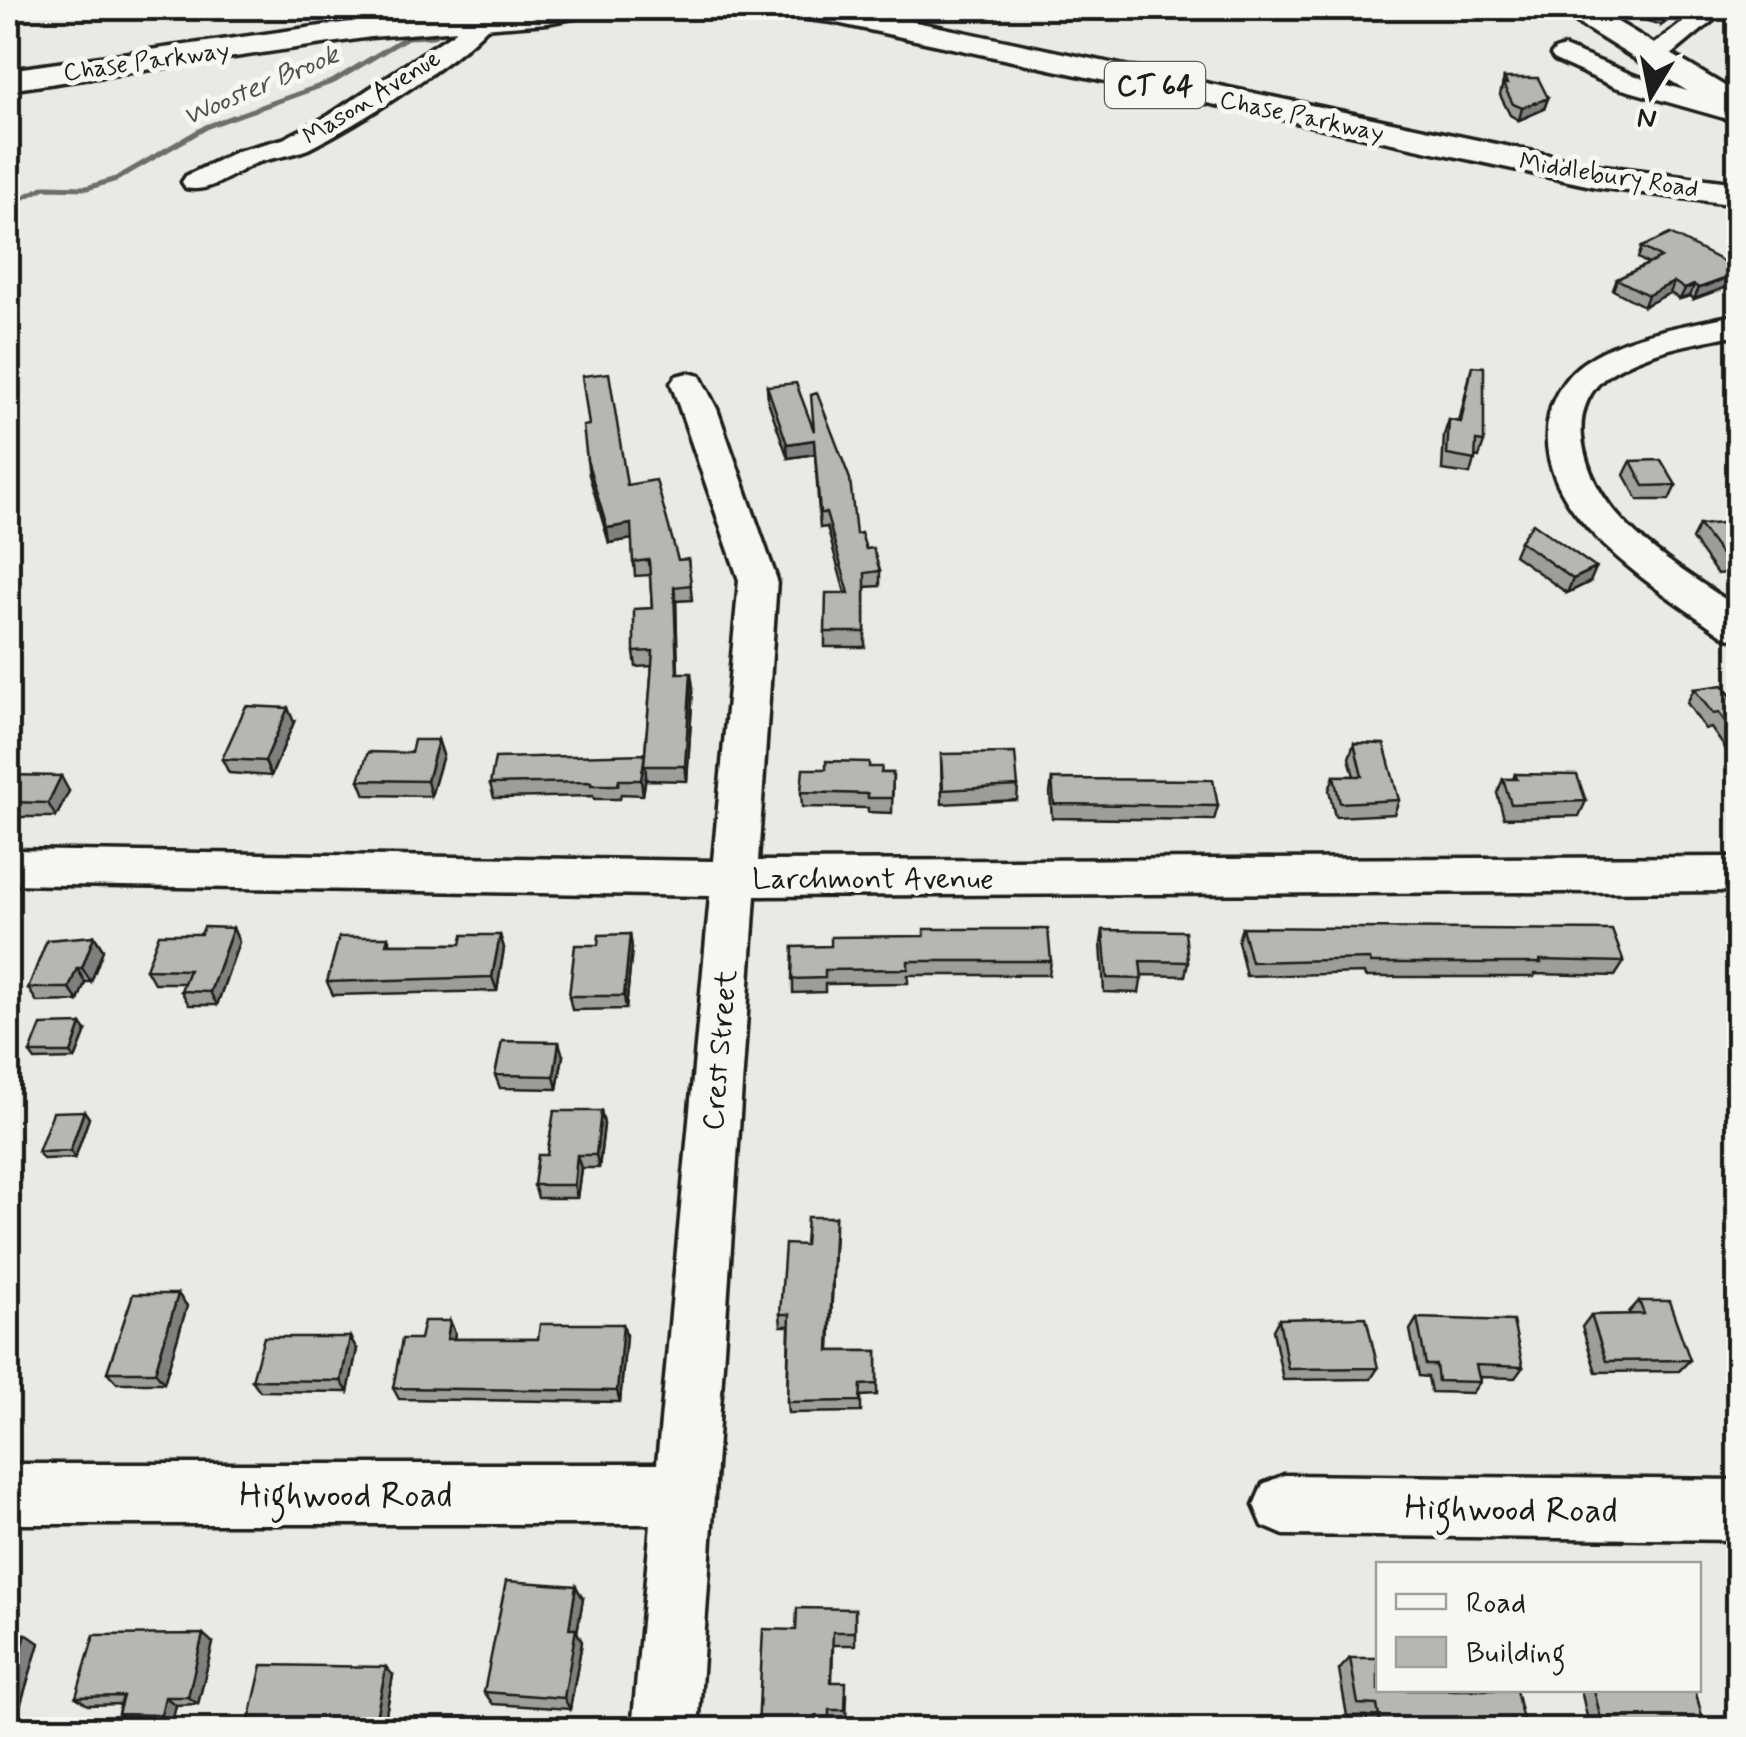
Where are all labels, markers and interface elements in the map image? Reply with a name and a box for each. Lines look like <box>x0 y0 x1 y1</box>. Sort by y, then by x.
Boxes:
street label: Chase Parkway <box>61 35 231 90</box>
water label: Wooster Brook <box>177 36 346 136</box>
street label: Mason Avenue <box>297 43 448 154</box>
north arrow <box>1601 45 1701 145</box>
road number: CT 64 <box>1105 62 1205 108</box>
street label: Chase Parkway <box>1216 84 1387 151</box>
text: N <box>1635 97 1659 137</box>
street label: Middlebury Road <box>1517 146 1700 207</box>
street label: Larchmont Avenue <box>752 860 994 899</box>
street label: Crest Street <box>694 968 747 1132</box>
street label: Highwood Road <box>239 1473 453 1523</box>
street label: Highwood Road <box>1404 1485 1618 1539</box>
legend <box>1376 1562 1701 1692</box>
text: Road <box>1466 1584 1526 1623</box>
text: Building <box>1466 1634 1565 1676</box>

